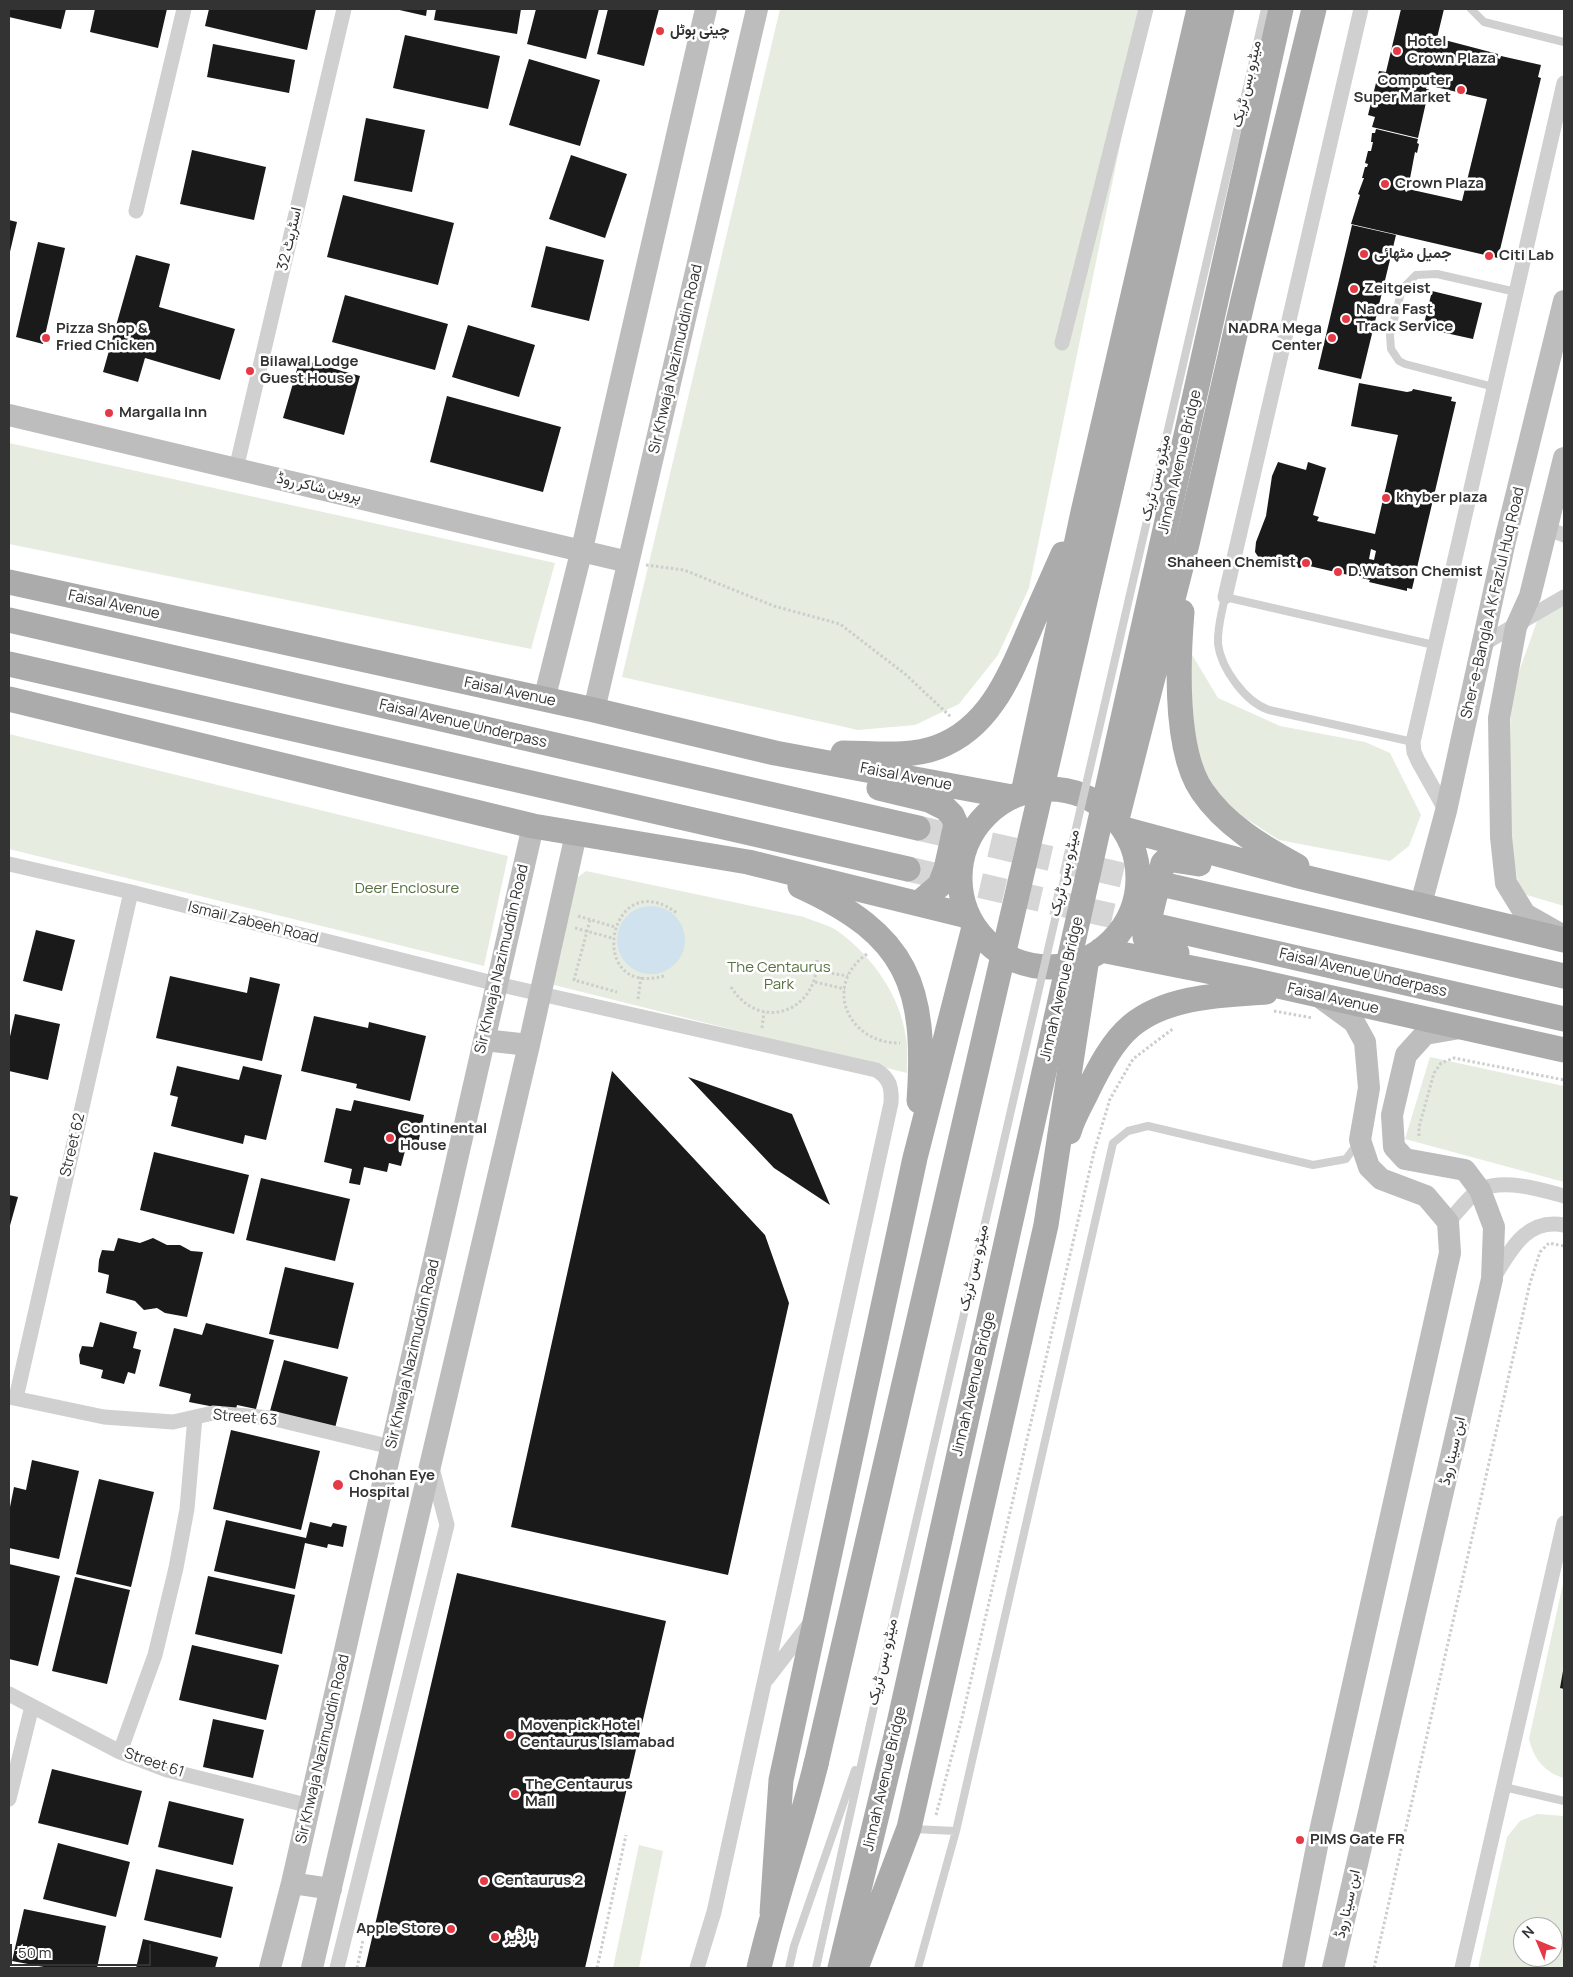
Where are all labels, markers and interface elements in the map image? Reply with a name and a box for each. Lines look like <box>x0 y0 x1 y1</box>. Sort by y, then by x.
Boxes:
place label: چینی ہوٹل <box>670 22 729 40</box>
marker: چینی ہوٹل <box>654 25 666 37</box>
place label: Hotel Crown Plaza <box>1407 33 1496 68</box>
street label: میٹرو بس ٹریک <box>1228 39 1266 129</box>
marker: Hotel Crown Plaza <box>1391 45 1403 57</box>
place label: Computer Super Market <box>1354 72 1451 107</box>
marker: Computer Super Market <box>1455 84 1467 96</box>
place label: Crown Plaza <box>1395 175 1484 193</box>
marker: Crown Plaza <box>1379 178 1391 190</box>
street label: اسٹریٹ 32 <box>274 205 306 273</box>
place label: جمیل مٹھائی <box>1374 245 1451 263</box>
place label: Citi Lab <box>1499 247 1554 265</box>
marker: جمیل مٹھائی <box>1358 248 1370 260</box>
marker: Citi Lab <box>1483 250 1495 262</box>
street label: Sir Khwaja Nazimuddin Road <box>645 263 707 455</box>
place label: Zeitgeist <box>1364 280 1431 298</box>
marker: Zeitgeist <box>1348 283 1360 295</box>
place label: Nadra Fast Track Service <box>1356 301 1453 336</box>
marker: Nadra Fast Track Service <box>1340 313 1352 325</box>
place label: Pizza Shop & Fried Chicken <box>56 320 155 355</box>
place label: NADRA Mega Center <box>1228 320 1322 355</box>
marker: Pizza Shop & Fried Chicken <box>40 332 52 344</box>
marker: NADRA Mega Center <box>1326 332 1338 344</box>
place label: Bilawal Lodge Guest House <box>260 353 358 388</box>
marker: Bilawal Lodge Guest House <box>244 365 256 377</box>
street label: Jinnah Avenue Bridge <box>1155 388 1205 536</box>
place label: Margalla Inn <box>119 404 207 422</box>
marker: Margalla Inn <box>103 407 115 419</box>
street label: میٹرو بس ٹریک <box>1137 433 1175 523</box>
street label: پروین شاکر روڈ <box>275 470 363 506</box>
street label: Sher-e-Bangla A K Fazlul Huq Road <box>1458 485 1528 721</box>
place label: khyber plaza <box>1396 489 1487 507</box>
marker: khyber plaza <box>1380 492 1392 504</box>
place label: Shaheen Chemist <box>1167 554 1296 572</box>
marker: Shaheen Chemist <box>1300 557 1312 569</box>
place label: D.Watson Chemist <box>1348 563 1483 581</box>
marker: D.Watson Chemist <box>1332 566 1344 578</box>
street label: Faisal Avenue <box>67 587 161 623</box>
street label: Faisal Avenue <box>463 674 557 710</box>
street label: Faisal Avenue Underpass <box>377 696 549 752</box>
street label: Faisal Avenue <box>859 759 953 795</box>
street label: میٹرو بس ٹریک <box>1046 828 1084 918</box>
street label: Sir Khwaja Nazimuddin Road <box>471 863 533 1055</box>
park label: Deer Enclosure <box>355 880 459 898</box>
street label: Ismail Zabeeh Road <box>186 898 320 948</box>
street label: Jinnah Avenue Bridge <box>1037 915 1087 1063</box>
street label: Faisal Avenue Underpass <box>1277 945 1449 1001</box>
park label: The Centaurus Park <box>727 959 831 994</box>
street label: Faisal Avenue <box>1286 980 1380 1018</box>
street label: Street 62 <box>57 1111 89 1179</box>
place label: Continental House <box>400 1120 487 1155</box>
marker: Continental House <box>384 1132 396 1144</box>
street label: میٹرو بس ٹریک <box>955 1223 993 1313</box>
street label: Sir Khwaja Nazimuddin Road <box>382 1258 444 1450</box>
street label: Jinnah Avenue Bridge <box>949 1310 999 1458</box>
street label: Street 63 <box>212 1406 278 1430</box>
street label: ابن سینا روڈ <box>1436 1415 1470 1487</box>
place label: Chohan Eye Hospital <box>349 1467 435 1502</box>
marker: Chohan Eye Hospital <box>331 1478 345 1492</box>
street label: میٹرو بس ٹریک <box>864 1617 902 1707</box>
street label: Sir Khwaja Nazimuddin Road <box>292 1653 354 1845</box>
street label: Jinnah Avenue Bridge <box>860 1705 910 1853</box>
place label: Movenpick Hotel Centaurus Islamabad <box>520 1717 675 1752</box>
marker: Movenpick Hotel Centaurus Islamabad <box>504 1729 516 1741</box>
street label: Street 61 <box>122 1744 186 1782</box>
place label: The Centaurus Mall <box>525 1776 633 1811</box>
marker: The Centaurus Mall <box>509 1788 521 1800</box>
place label: PIMS Gate FR <box>1310 1831 1405 1849</box>
marker: PIMS Gate FR <box>1294 1834 1306 1846</box>
street label: ابن سینا روڈ <box>1331 1868 1365 1940</box>
place label: Centaurus 2 <box>494 1872 583 1890</box>
marker: Centaurus 2 <box>478 1875 490 1887</box>
north arrow <box>1513 1917 1563 1967</box>
place label: Apple Store <box>356 1920 441 1938</box>
text: N <box>1517 1921 1538 1942</box>
marker: Apple Store <box>445 1923 457 1935</box>
place label: ہارڈیز <box>505 1928 537 1946</box>
marker: ہارڈیز <box>489 1931 501 1943</box>
scale bar <box>12 1934 154 1966</box>
text: 50 m <box>18 1942 52 1963</box>

